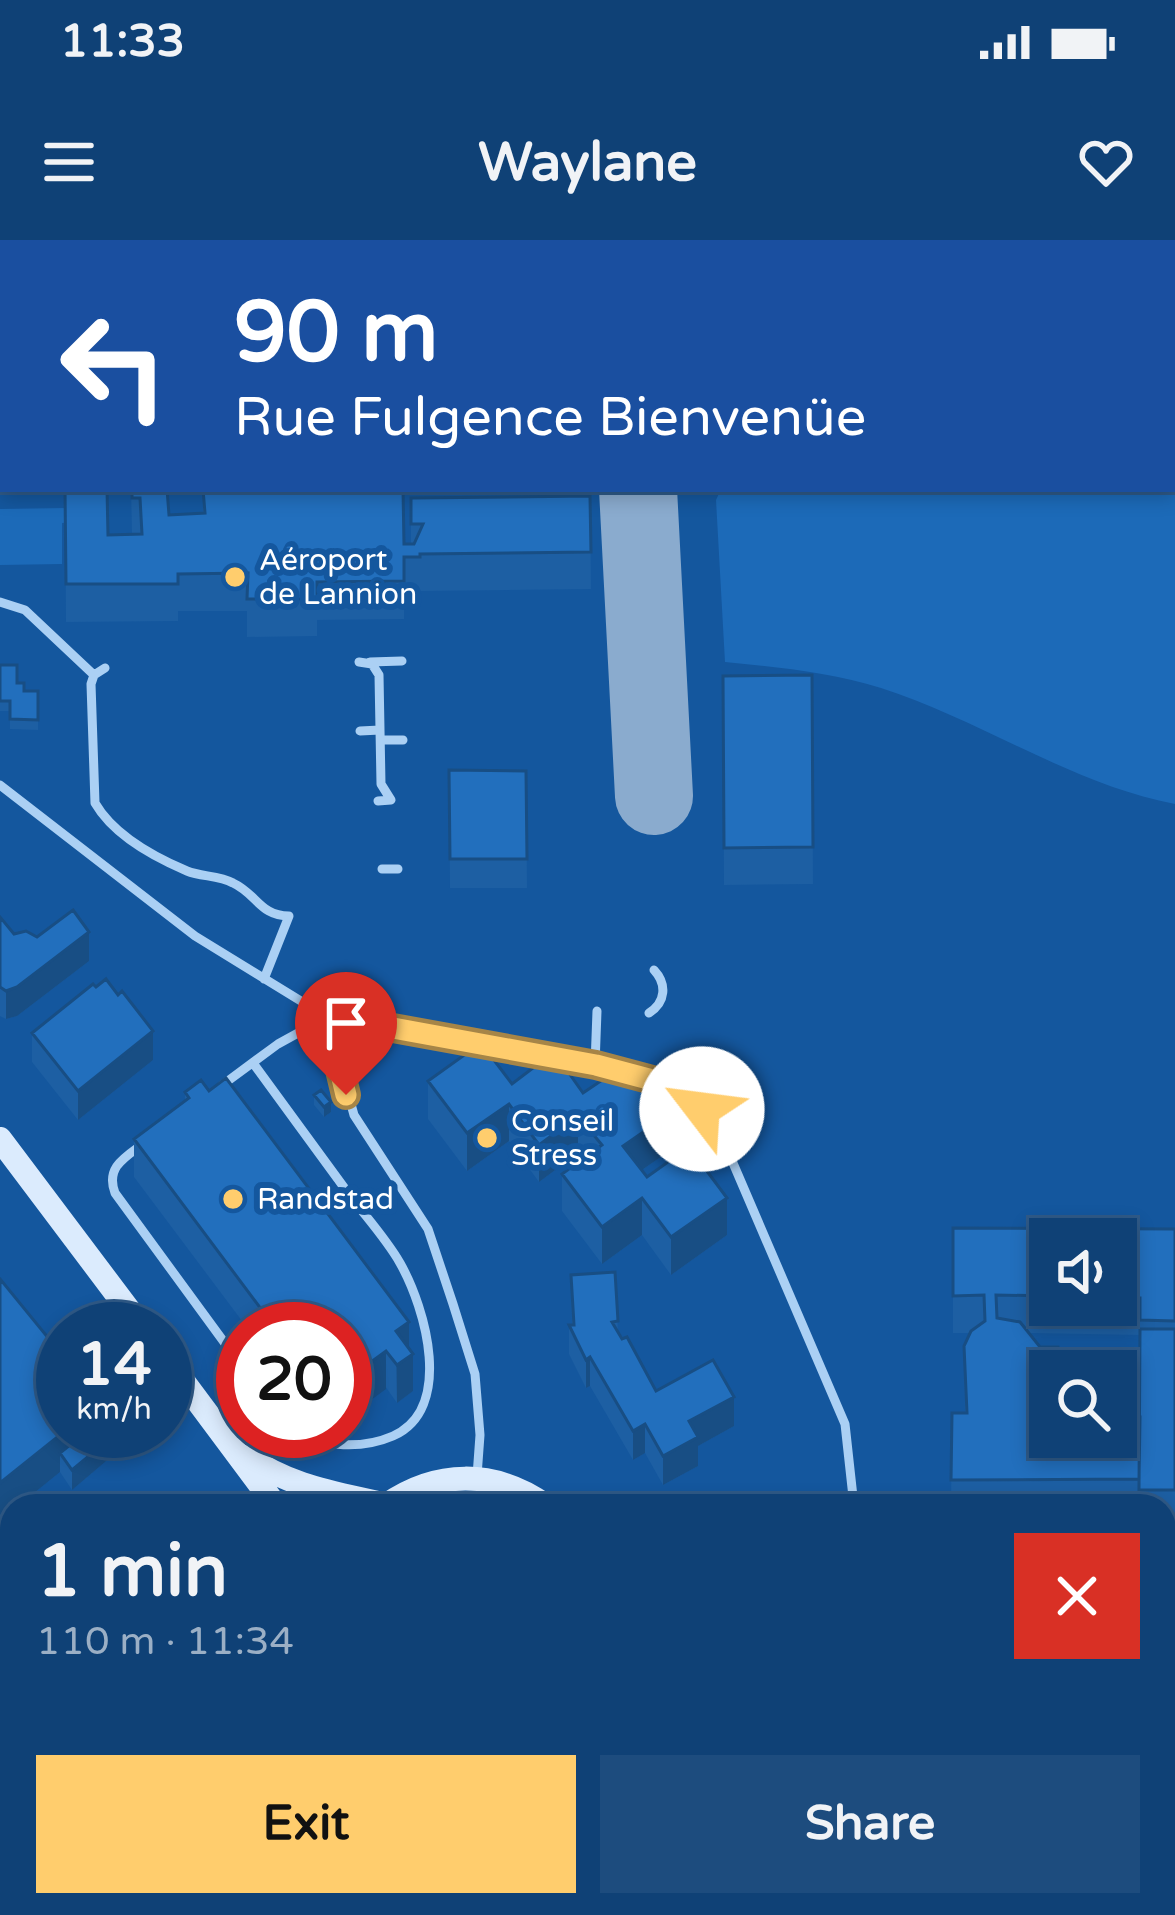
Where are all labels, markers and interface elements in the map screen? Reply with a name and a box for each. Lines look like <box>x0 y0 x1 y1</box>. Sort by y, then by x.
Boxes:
text: 11:33 <box>60 15 185 69</box>
icon: menu <box>36 129 102 195</box>
icon: heart <box>1073 129 1139 195</box>
text: Waylane <box>478 130 697 195</box>
text: 90 m <box>234 283 438 384</box>
icon: left <box>36 288 192 444</box>
text: Rue Fulgence Bienvenüe <box>234 385 866 450</box>
place label: Aéroport de Lannion <box>259 542 417 613</box>
marker: Aéroport de Lannion <box>222 564 248 590</box>
pin <box>295 972 397 1095</box>
icon: arrive <box>313 990 379 1056</box>
position arrow <box>639 1046 765 1172</box>
place label: Conseil Stress <box>511 1103 614 1174</box>
marker: Conseil Stress <box>474 1125 500 1151</box>
place label: Randstad <box>257 1181 394 1218</box>
marker: Randstad <box>220 1186 246 1212</box>
map controls <box>1029 1218 1137 1458</box>
button: sound <box>1029 1218 1137 1326</box>
speed limit sign: 20 <box>216 1302 372 1458</box>
text: 14 <box>76 1329 152 1401</box>
button: search <box>1029 1350 1137 1458</box>
text: km/h <box>76 1391 152 1428</box>
text: 1 min <box>36 1529 228 1616</box>
button: close <box>1014 1533 1140 1659</box>
text: 110 m · 11:34 <box>36 1618 294 1665</box>
button: Exit <box>36 1755 576 1893</box>
button: Share <box>600 1755 1140 1893</box>

